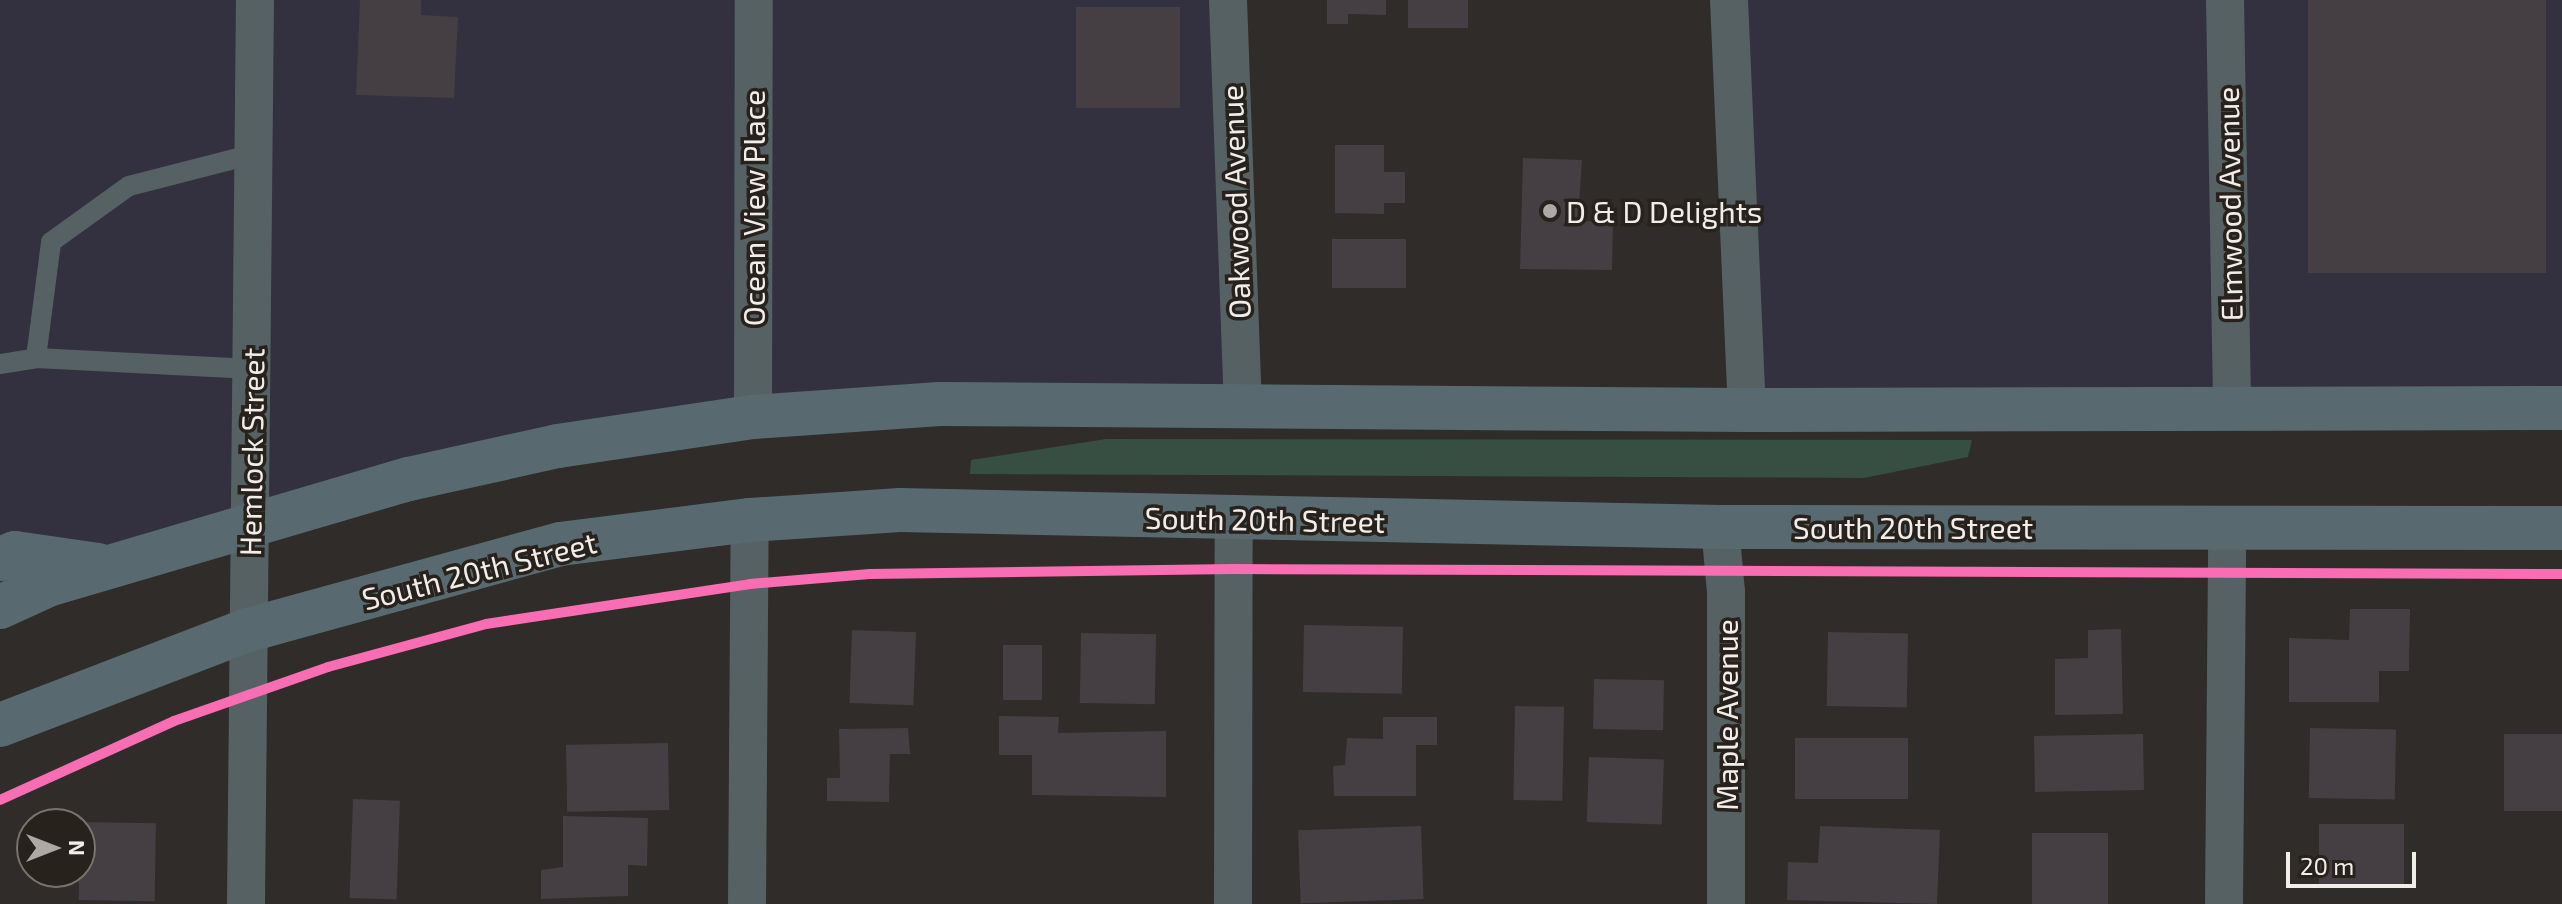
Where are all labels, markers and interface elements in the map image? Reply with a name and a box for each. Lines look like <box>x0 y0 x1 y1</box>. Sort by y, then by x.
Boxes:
street label: Oakwood Avenue <box>1213 84 1257 320</box>
street label: Elmwood Avenue <box>2209 86 2249 322</box>
street label: Ocean View Place <box>735 89 771 327</box>
place label: D & D Delights <box>1566 193 1762 229</box>
marker: D & D Delights <box>1541 202 1559 220</box>
street label: Hemlock Street <box>231 348 271 556</box>
street label: South 20th Street <box>1145 499 1385 539</box>
street label: South 20th Street <box>1793 509 2033 545</box>
street label: South 20th Street <box>358 523 600 617</box>
street label: Maple Avenue <box>1708 619 1744 811</box>
north arrow <box>16 808 96 888</box>
scale bar <box>2290 836 2420 886</box>
text: N <box>65 840 91 856</box>
text: 20 m <box>2300 851 2354 880</box>

